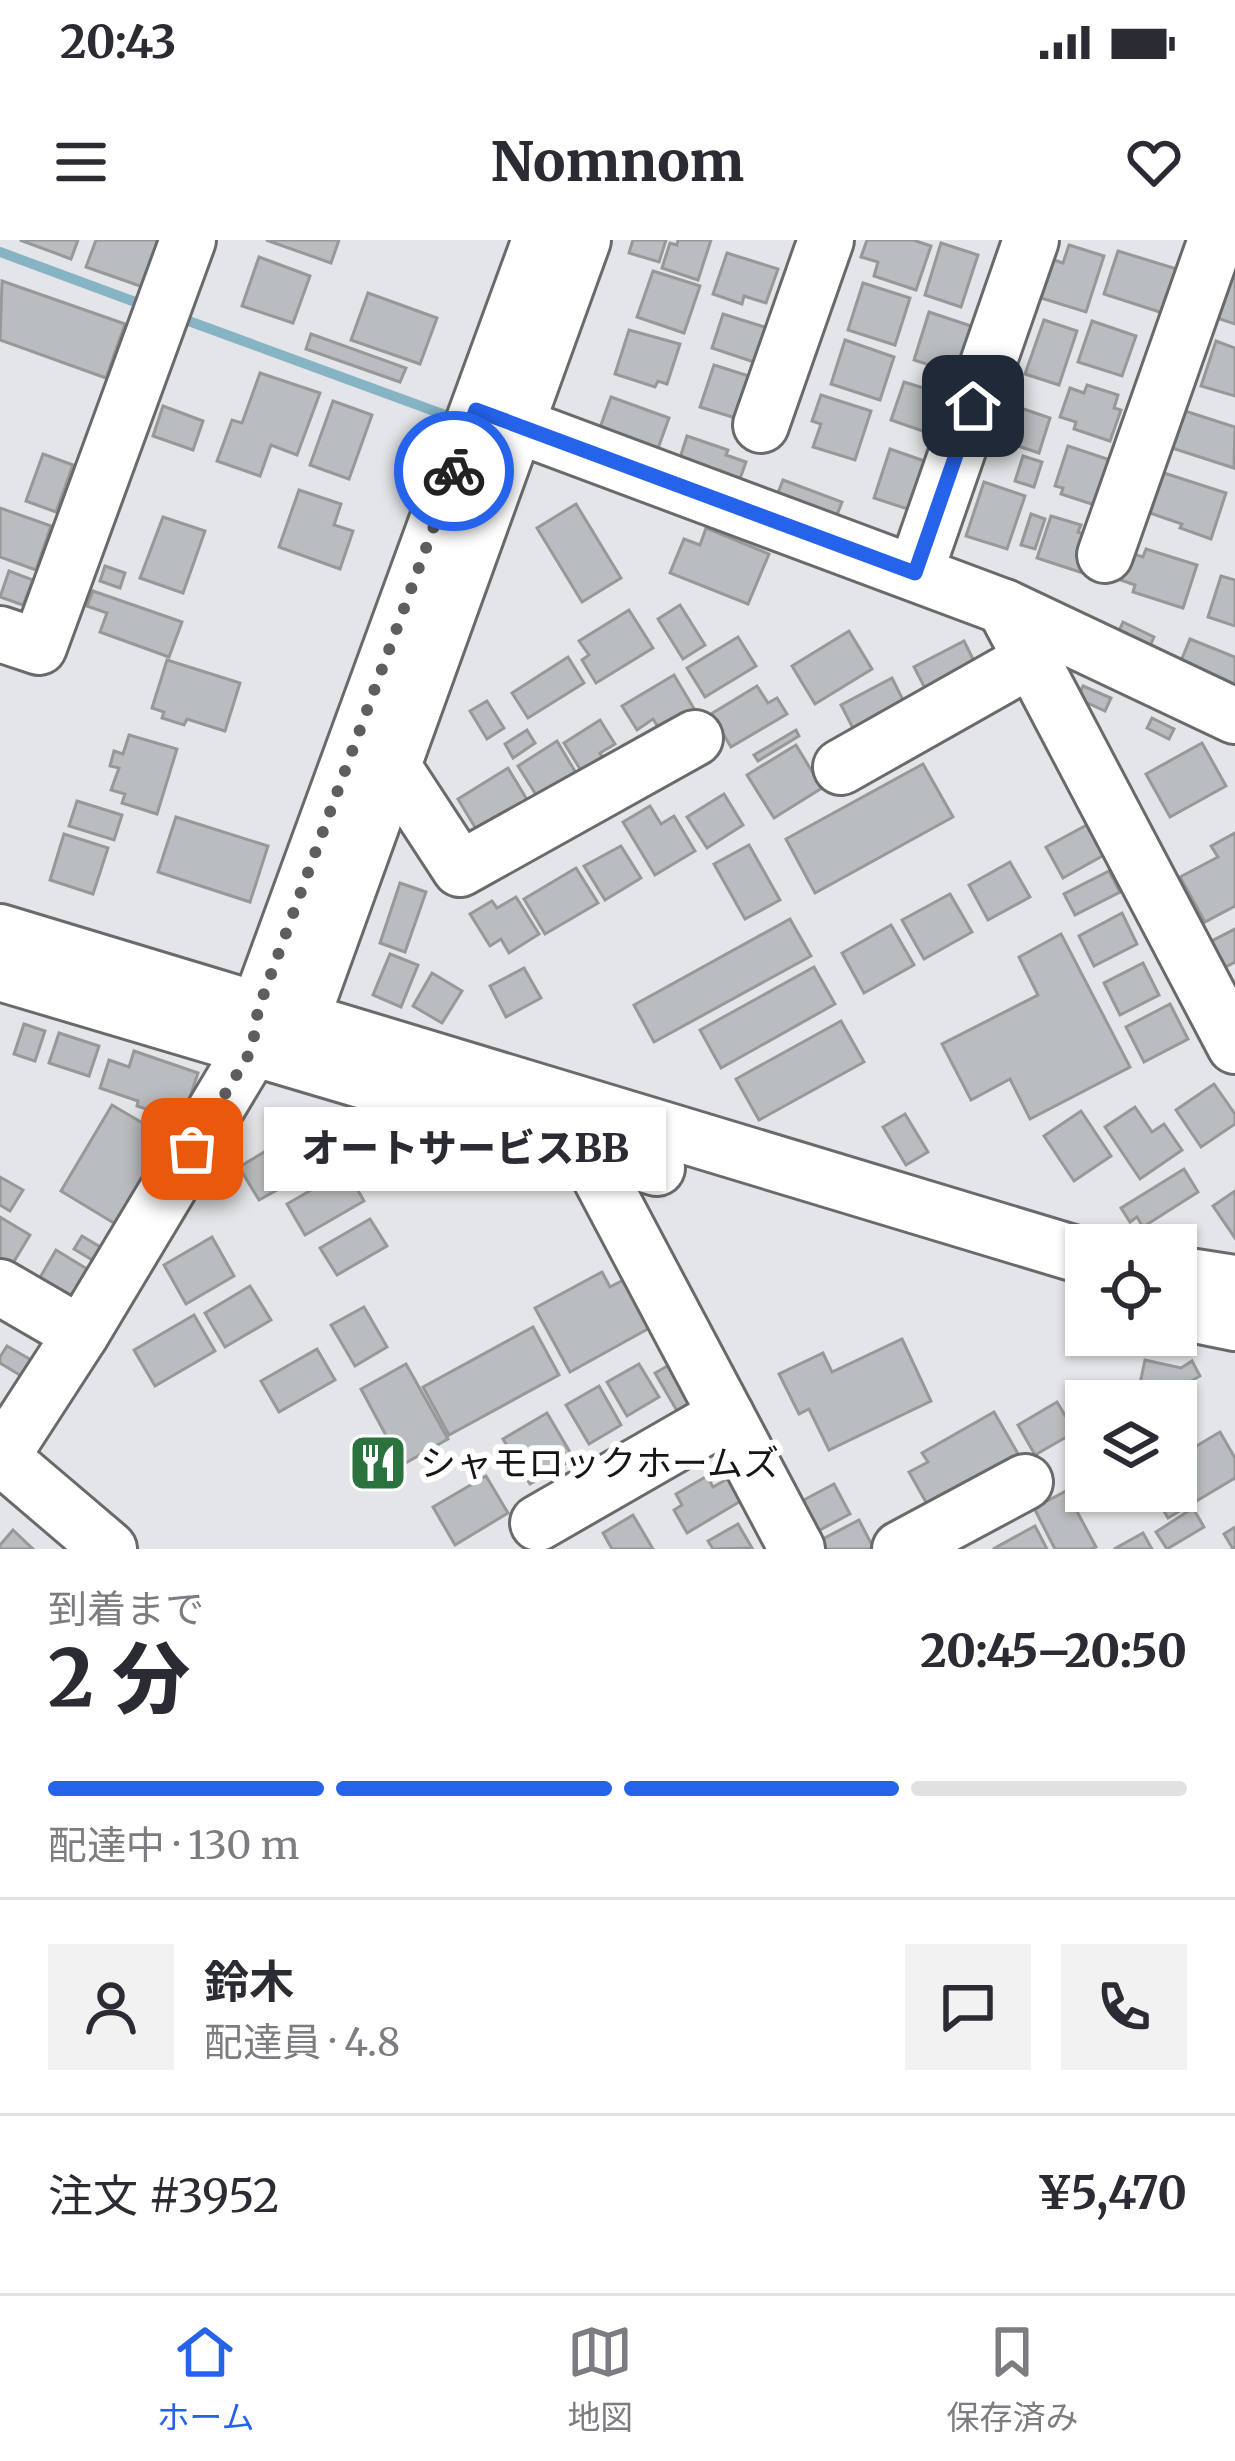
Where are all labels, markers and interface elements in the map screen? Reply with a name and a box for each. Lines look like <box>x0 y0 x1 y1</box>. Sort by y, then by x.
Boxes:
text: 20:43 <box>60 14 176 70</box>
text: Nomnom <box>491 128 744 196</box>
icon: menu <box>48 129 114 195</box>
icon: heart <box>1121 129 1187 195</box>
pin <box>922 355 1024 457</box>
icon: home <box>940 373 1006 439</box>
courier <box>394 411 514 531</box>
icon: bike <box>421 438 487 504</box>
pin <box>141 1098 243 1200</box>
callout: オートサービスBB <box>264 1107 666 1191</box>
icon: bag <box>159 1116 225 1182</box>
text: オートサービスBB <box>301 1124 629 1173</box>
map controls <box>1065 1224 1197 1512</box>
button: locate <box>1065 1224 1197 1356</box>
button: layers <box>1065 1380 1197 1512</box>
restaurant icon: シャモロックホームズ <box>347 1432 409 1494</box>
place label: シャモロックホームズ <box>420 1441 779 1486</box>
text: 到着まで <box>48 1585 204 1634</box>
text: 20:45–20:50 <box>920 1623 1187 1679</box>
text: 2 分 <box>48 1630 190 1728</box>
text: 配達中 · 130 m <box>48 1821 299 1870</box>
button: person <box>48 1944 174 2070</box>
button: chat <box>905 1944 1031 2070</box>
button: phone <box>1061 1944 1187 2070</box>
text: 鈴木 <box>204 1954 294 2010</box>
text: 配達員 · 4.8 <box>204 2018 400 2067</box>
text: ¥5,470 <box>1037 2165 1187 2221</box>
text: 注文 #3952 <box>48 2168 279 2224</box>
tab: ホーム <box>156 2319 255 2439</box>
tab: 地図 <box>567 2319 633 2439</box>
tab: 保存済み <box>946 2319 1078 2439</box>

